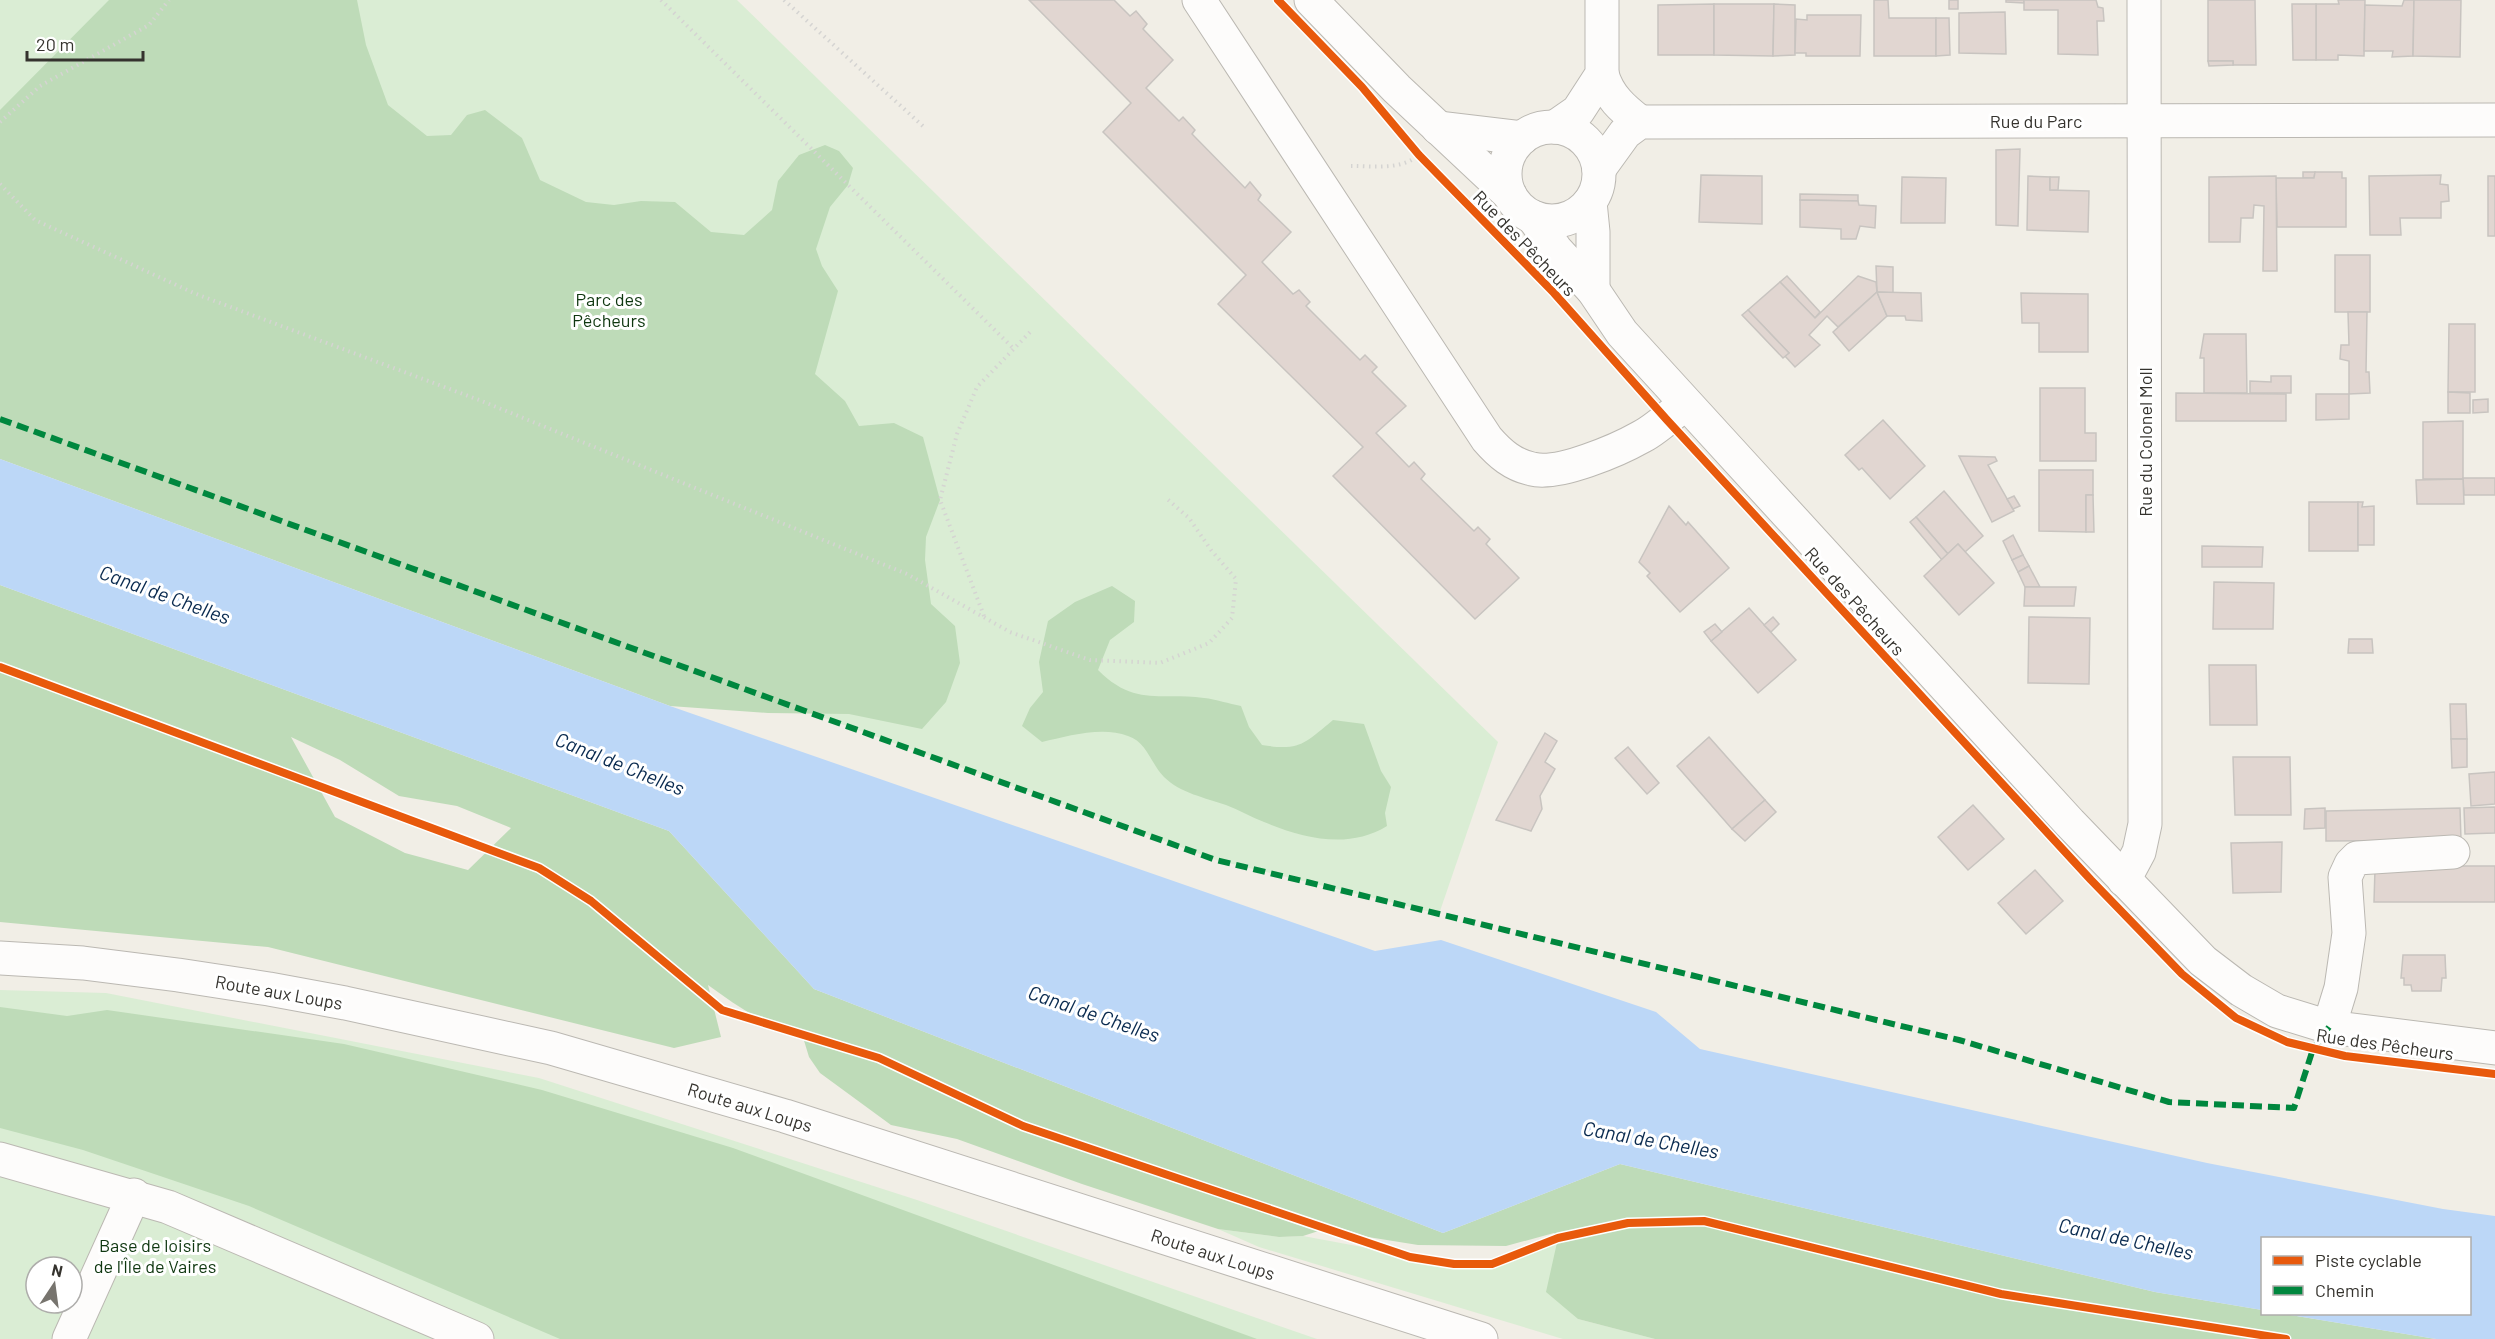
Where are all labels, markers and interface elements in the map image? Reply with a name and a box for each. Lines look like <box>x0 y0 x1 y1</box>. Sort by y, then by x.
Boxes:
scale bar <box>27 24 142 62</box>
text: 20 m <box>36 33 74 55</box>
street label: Rue du Parc <box>1990 110 2082 132</box>
street label: Rue des Pêcheurs <box>1469 185 1581 301</box>
park label: Parc des Pêcheurs <box>572 288 646 331</box>
street label: Rue du Colonel Moll <box>2134 367 2156 517</box>
street label: Rue des Pêcheurs <box>1800 542 1910 660</box>
water label: Canal de Chelles <box>96 559 234 629</box>
water label: Canal de Chelles <box>552 726 688 800</box>
street label: Route aux Loups <box>213 970 345 1014</box>
water label: Canal de Chelles <box>1025 979 1163 1047</box>
street label: Rue des Pêcheurs <box>2315 1023 2455 1065</box>
street label: Route aux Loups <box>685 1078 815 1136</box>
water label: Canal de Chelles <box>1581 1115 1721 1163</box>
water label: Canal de Chelles <box>2056 1212 2196 1264</box>
street label: Route aux Loups <box>1148 1224 1278 1284</box>
park label: Base de loisirs de l'Île de Vaires <box>94 1234 216 1277</box>
legend <box>2261 1237 2471 1315</box>
text: Piste cyclable <box>2315 1249 2422 1271</box>
north arrow <box>24 1255 84 1315</box>
text: N <box>50 1259 65 1280</box>
text: Chemin <box>2315 1279 2374 1301</box>

